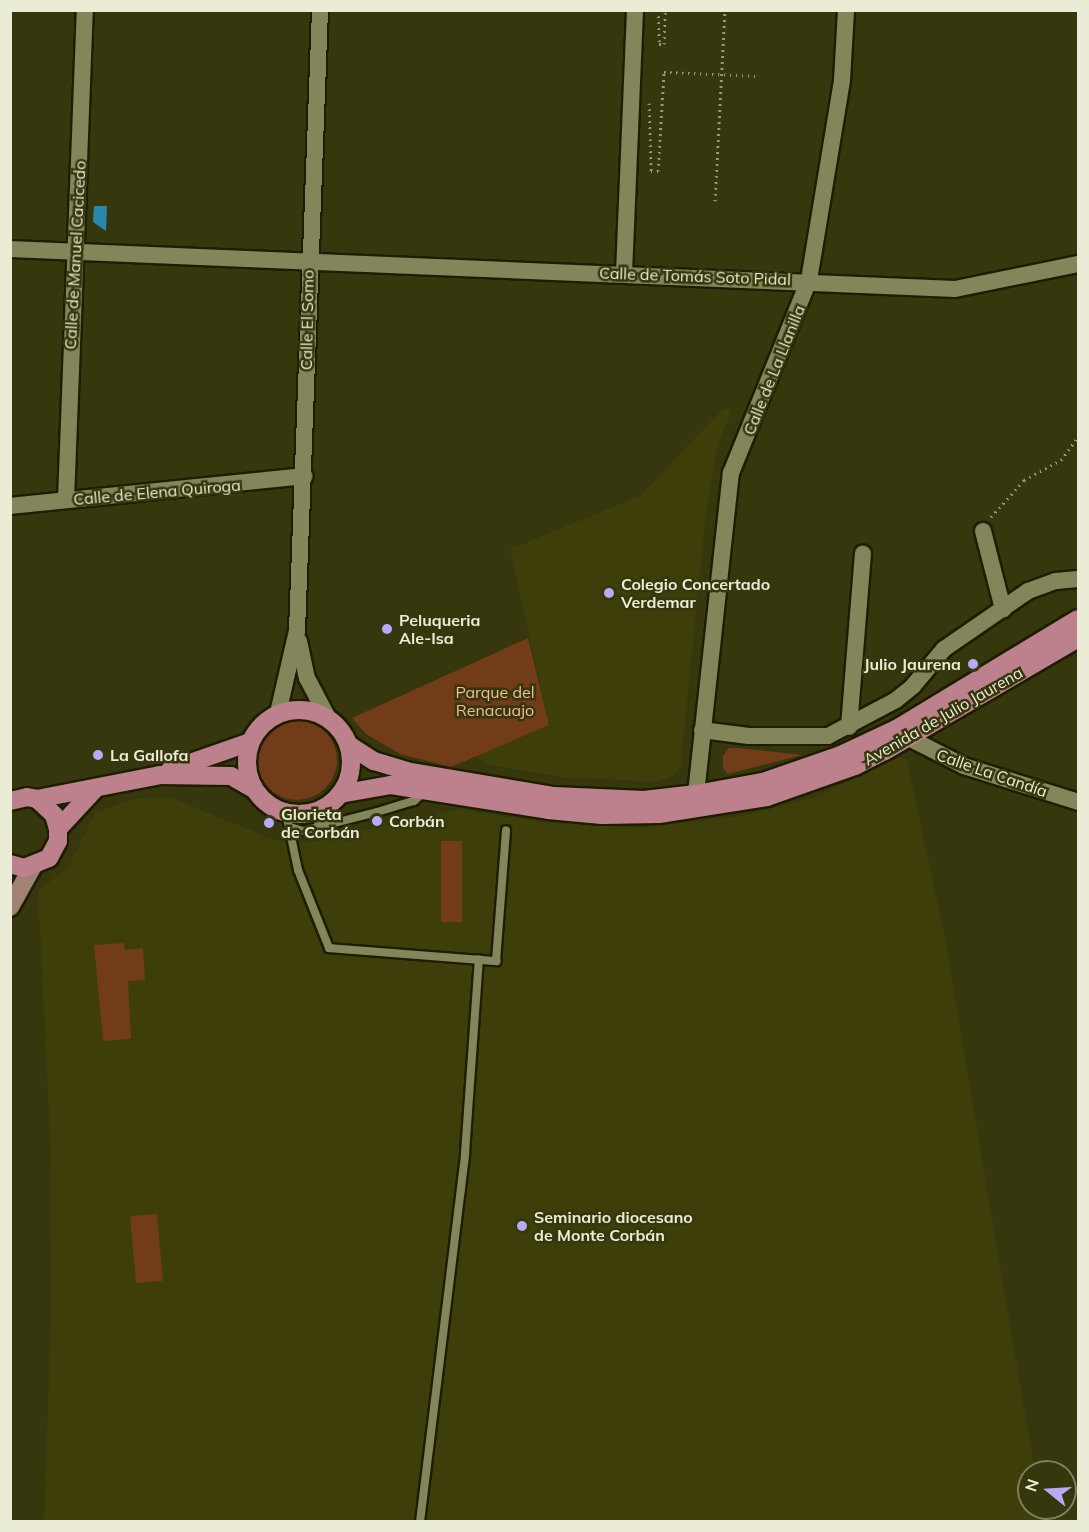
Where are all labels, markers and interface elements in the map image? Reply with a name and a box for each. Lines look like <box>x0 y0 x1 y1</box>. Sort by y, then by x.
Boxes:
street label: Calle de Manuel Cacicedo <box>60 160 90 350</box>
street label: Calle de Tomás Soto Pidal <box>599 263 791 289</box>
street label: Calle El Somo <box>297 270 317 370</box>
street label: Calle de La Llanilla <box>739 302 809 438</box>
street label: Calle de Elena Quiroga <box>73 475 241 509</box>
place label: Colegio Concertado Verdemar <box>621 574 770 612</box>
marker: Colegio Concertado Verdemar <box>602 586 616 600</box>
place label: Peluqueria Ale-Isa <box>399 610 480 648</box>
marker: Peluqueria Ale-Isa <box>380 622 394 636</box>
place label: Julio Jaurena <box>864 654 961 674</box>
marker: Julio Jaurena <box>966 657 980 671</box>
street label: Avenida de Julio Jaurena <box>860 663 1026 769</box>
park label: Parque del Renacuajo <box>455 682 535 720</box>
place label: La Gallofa <box>110 745 188 765</box>
street label: Calle La Candía <box>934 745 1050 801</box>
marker: La Gallofa <box>91 748 105 762</box>
place label: Glorieta de Corbán <box>281 804 360 842</box>
place label: Corbán <box>389 811 445 831</box>
marker: Corbán <box>370 814 384 828</box>
marker: Glorieta de Corbán <box>262 816 276 830</box>
place label: Seminario diocesano de Monte Corbán <box>534 1207 693 1245</box>
marker: Seminario diocesano de Monte Corbán <box>515 1219 529 1233</box>
north arrow <box>1017 1460 1077 1520</box>
text: N <box>1020 1476 1043 1494</box>

